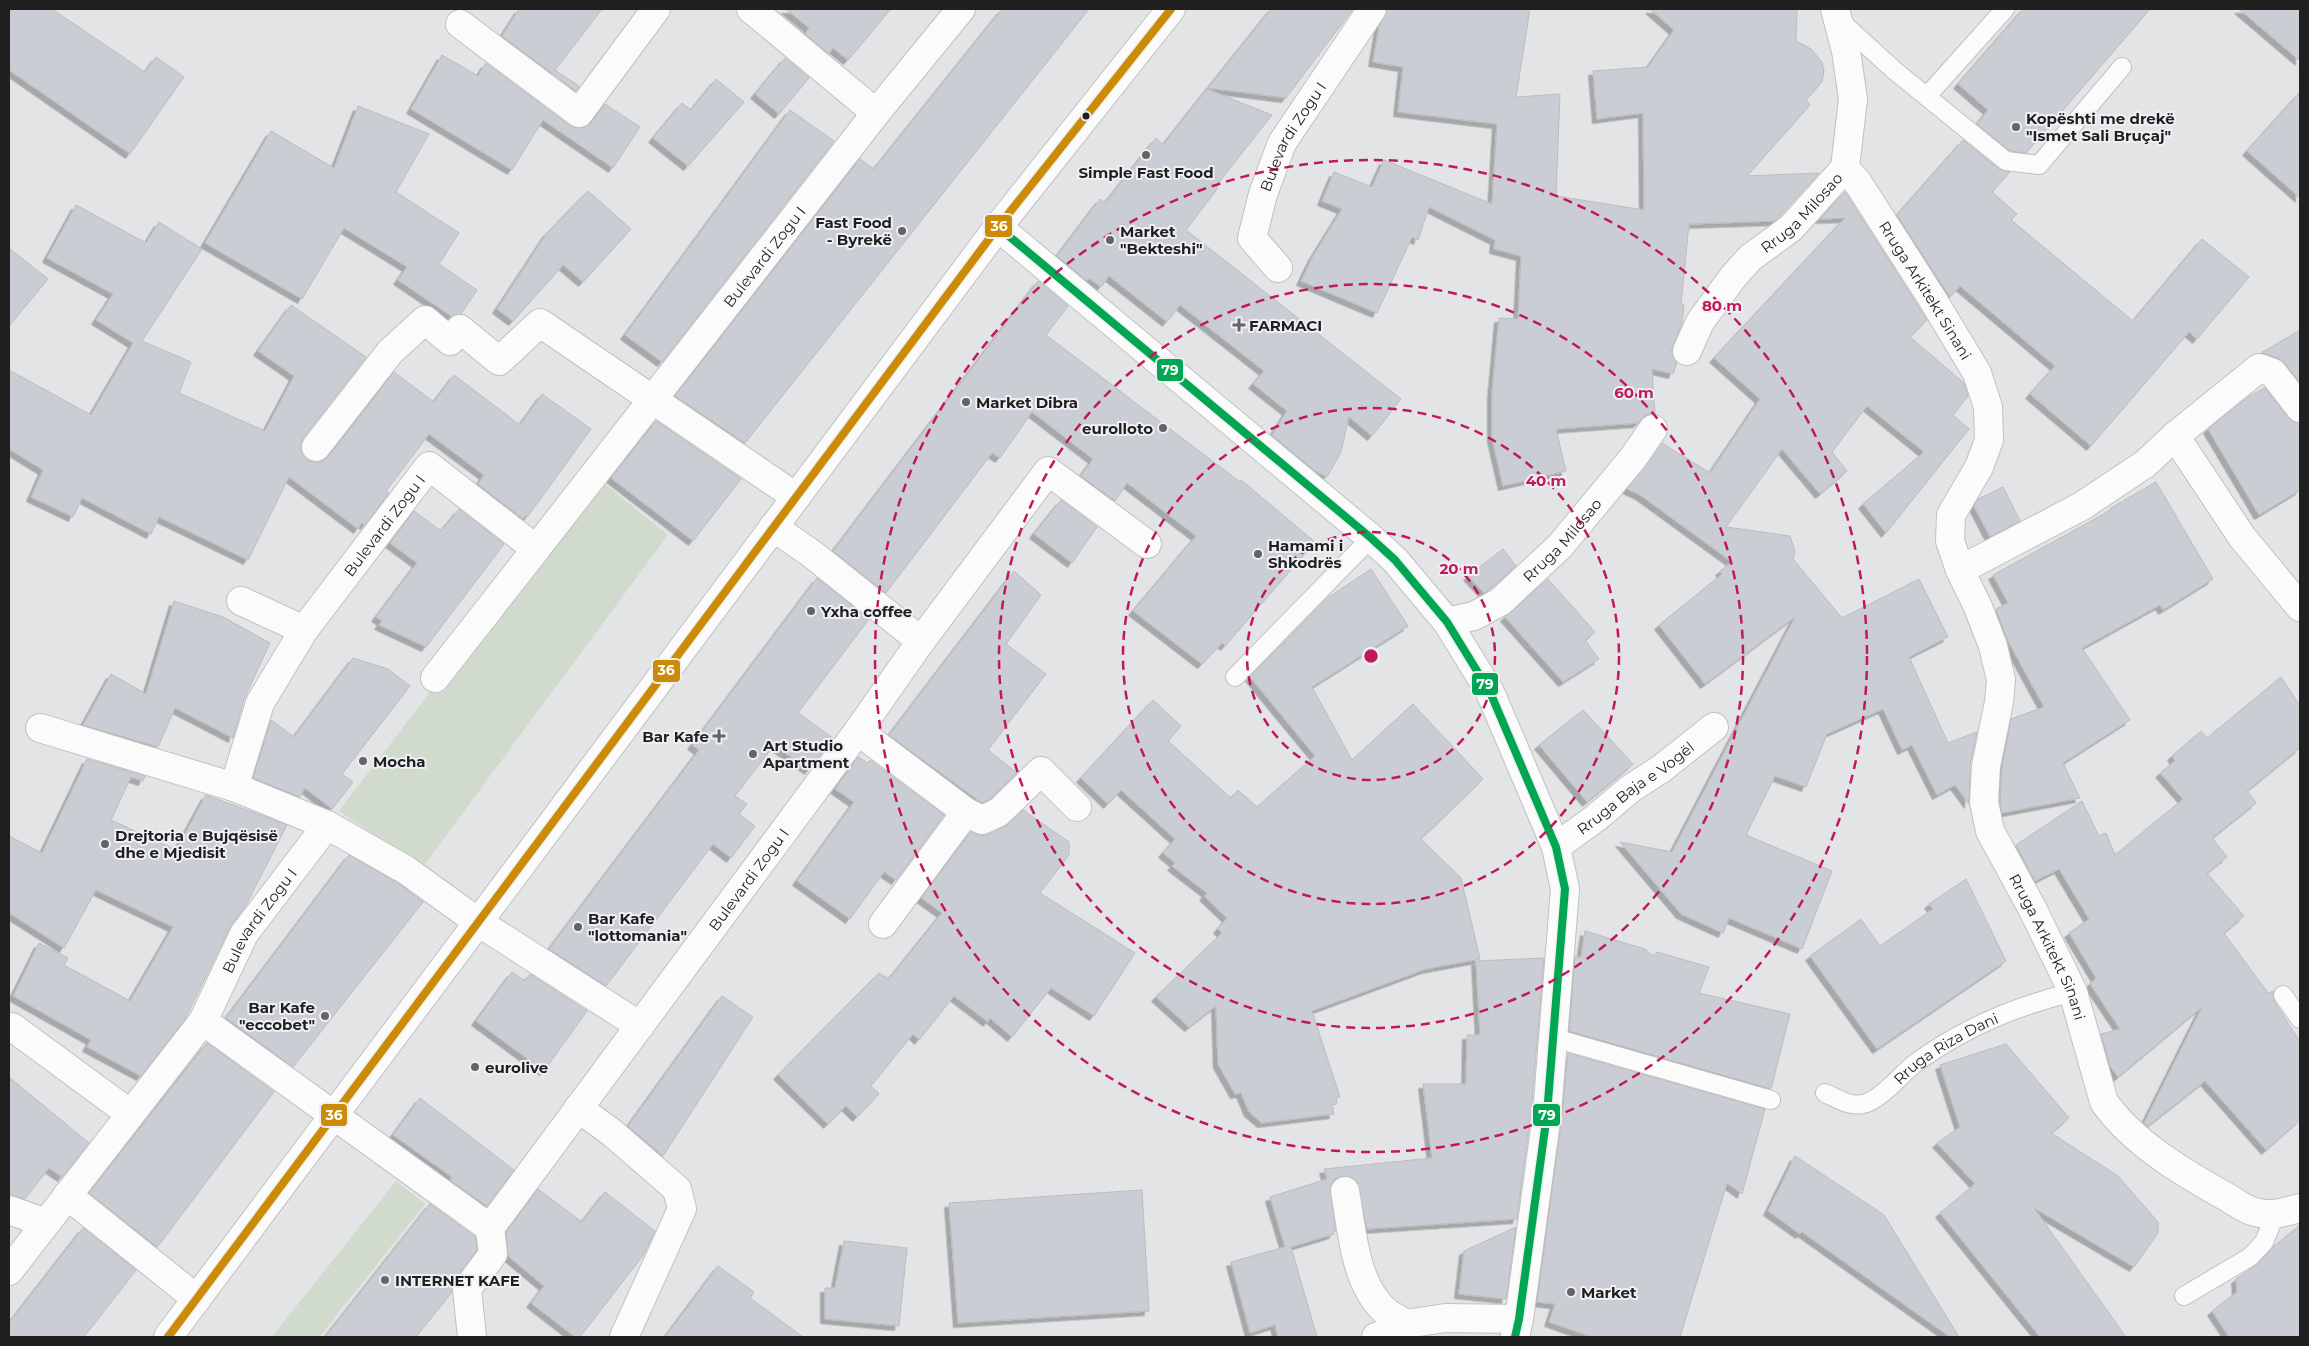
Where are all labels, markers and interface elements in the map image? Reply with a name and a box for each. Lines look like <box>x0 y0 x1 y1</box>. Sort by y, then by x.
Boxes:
street label: Bulevardi Zogu I <box>1255 78 1330 194</box>
place label: Kopështi me drekë "Ismet Sali Bruçaj" <box>2026 109 2175 145</box>
unlabelled marker <box>1081 111 1091 121</box>
marker: Kopështi me drekë "Ismet Sali Bruçaj" <box>2010 121 2022 133</box>
marker: Simple Fast Food <box>1140 149 1152 161</box>
place label: Simple Fast Food <box>1078 163 1214 182</box>
street label: Rruga Milosao <box>1757 168 1846 257</box>
street label: Bulevardi Zogu I <box>719 202 809 311</box>
place label: Fast Food - Byrekë <box>815 213 892 249</box>
line badge: 36 <box>984 214 1013 238</box>
text: 36 <box>989 217 1008 235</box>
street label: Rruga Arkitekt Sinani <box>1875 217 1976 363</box>
place label: Market "Bekteshi" <box>1120 222 1202 258</box>
marker: Fast Food - Byrekë <box>896 225 908 237</box>
marker: Market "Bekteshi" <box>1104 234 1116 246</box>
text: 80 m <box>1702 296 1742 315</box>
place label: FARMACI <box>1249 316 1322 335</box>
marker: FARMACI <box>1233 319 1245 331</box>
line badge: 79 <box>1156 358 1184 382</box>
text: 79 <box>1161 361 1179 379</box>
text: 60 m <box>1614 383 1654 402</box>
place label: Market Dibra <box>976 393 1078 412</box>
marker: Market Dibra <box>960 396 972 408</box>
place label: eurolloto <box>1082 419 1153 438</box>
marker: eurolloto <box>1157 422 1169 434</box>
street label: Bulevardi Zogu I <box>339 471 429 580</box>
text: 40 m <box>1526 471 1566 490</box>
street label: Rruga Milosao <box>1518 494 1605 586</box>
place label: Hamami i Shkodrës <box>1268 536 1343 572</box>
marker: Hamami i Shkodrës <box>1252 548 1264 560</box>
text: 20 m <box>1439 559 1479 578</box>
place label: Yxha coffee <box>820 602 912 621</box>
marker: Yxha coffee <box>805 605 817 617</box>
centre of rings <box>1362 647 1380 665</box>
line badge: 36 <box>652 659 681 683</box>
text: 36 <box>656 661 675 679</box>
line badge: 79 <box>1471 672 1499 696</box>
text: 79 <box>1476 675 1494 693</box>
place label: Bar Kafe <box>642 727 709 746</box>
marker: Bar Kafe <box>713 730 725 742</box>
place label: Art Studio Apartment <box>762 736 850 772</box>
street label: Rruga Baja e Vogël <box>1573 737 1698 838</box>
marker: Art Studio Apartment <box>747 748 759 760</box>
place label: Mocha <box>373 752 426 771</box>
marker: Mocha <box>357 755 369 767</box>
street label: Bulevardi Zogu I <box>704 824 792 934</box>
place label: Drejtoria e Bujqësisë dhe e Mjedisit <box>115 826 278 862</box>
marker: Drejtoria e Bujqësisë dhe e Mjedisit <box>99 838 111 850</box>
street label: Bulevardi Zogu I <box>217 864 301 976</box>
street label: Rruga Arkitekt Sinani <box>2006 870 2090 1022</box>
place label: Bar Kafe "lottomania" <box>588 909 687 945</box>
marker: Bar Kafe "lottomania" <box>572 921 584 933</box>
place label: Bar Kafe "eccobet" <box>239 998 315 1034</box>
street label: Rruga Riza Dani <box>1889 1008 2001 1088</box>
marker: Bar Kafe "eccobet" <box>319 1010 331 1022</box>
place label: eurolive <box>485 1058 548 1077</box>
marker: eurolive <box>469 1061 481 1073</box>
line badge: 36 <box>320 1103 348 1127</box>
line badge: 79 <box>1532 1103 1561 1127</box>
text: 36 <box>324 1106 343 1124</box>
text: 79 <box>1538 1106 1556 1124</box>
place label: INTERNET KAFE <box>395 1271 520 1290</box>
marker: INTERNET KAFE <box>379 1274 391 1286</box>
place label: Market <box>1581 1283 1637 1302</box>
marker: Market <box>1565 1286 1577 1298</box>

